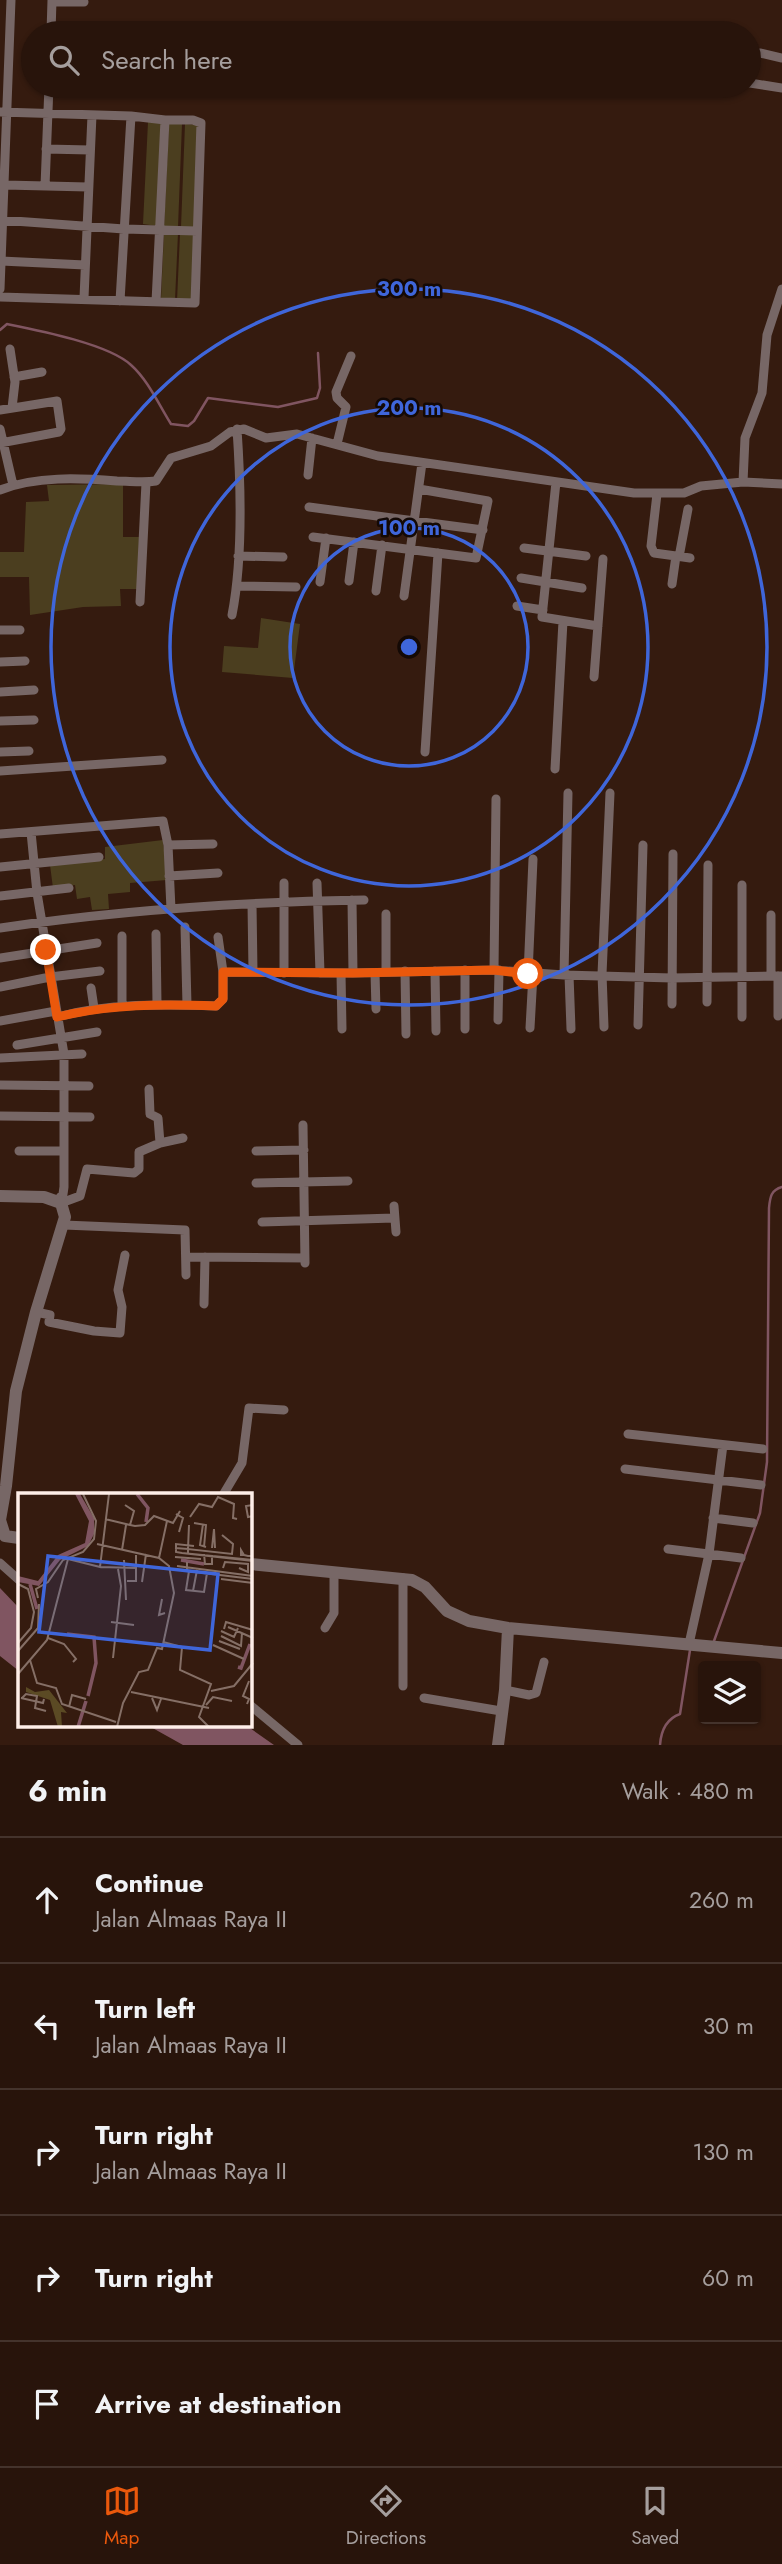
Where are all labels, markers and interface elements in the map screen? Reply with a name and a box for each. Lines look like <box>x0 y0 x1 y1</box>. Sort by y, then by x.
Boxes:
search box <box>21 21 761 98</box>
icon: search <box>45 41 83 79</box>
text: Search here <box>101 41 233 79</box>
text: 300 m <box>377 274 441 304</box>
text: 200 m <box>376 393 442 423</box>
text: 100 m <box>378 513 440 543</box>
centre of rings <box>397 635 421 659</box>
route end <box>30 934 61 965</box>
route start <box>512 958 543 989</box>
inset map <box>18 1493 252 1728</box>
map controls <box>698 1661 761 1724</box>
button: layers <box>698 1661 761 1724</box>
text: 6 min <box>28 1769 107 1812</box>
text: Walk · 480 m <box>622 1774 754 1808</box>
text: Continue <box>95 1864 204 1902</box>
icon: ahead <box>28 1881 66 1919</box>
text: 260 m <box>689 1883 754 1917</box>
text: Jalan Almaas Raya II <box>95 1902 287 1936</box>
text: Turn left <box>95 1990 195 2028</box>
icon: left <box>28 2007 66 2045</box>
text: 30 m <box>703 2009 754 2043</box>
text: Jalan Almaas Raya II <box>95 2028 287 2062</box>
text: Turn right <box>95 2116 213 2154</box>
icon: right <box>28 2133 66 2171</box>
text: 130 m <box>692 2135 754 2169</box>
text: Jalan Almaas Raya II <box>95 2154 287 2188</box>
icon: right <box>28 2259 66 2297</box>
text: Turn right <box>95 2259 213 2297</box>
text: 60 m <box>702 2261 754 2295</box>
icon: arrive <box>28 2385 66 2423</box>
text: Arrive at destination <box>95 2385 342 2423</box>
tab: Map <box>103 2482 141 2551</box>
tab: Directions <box>346 2482 426 2551</box>
tab: Saved <box>631 2482 679 2551</box>

